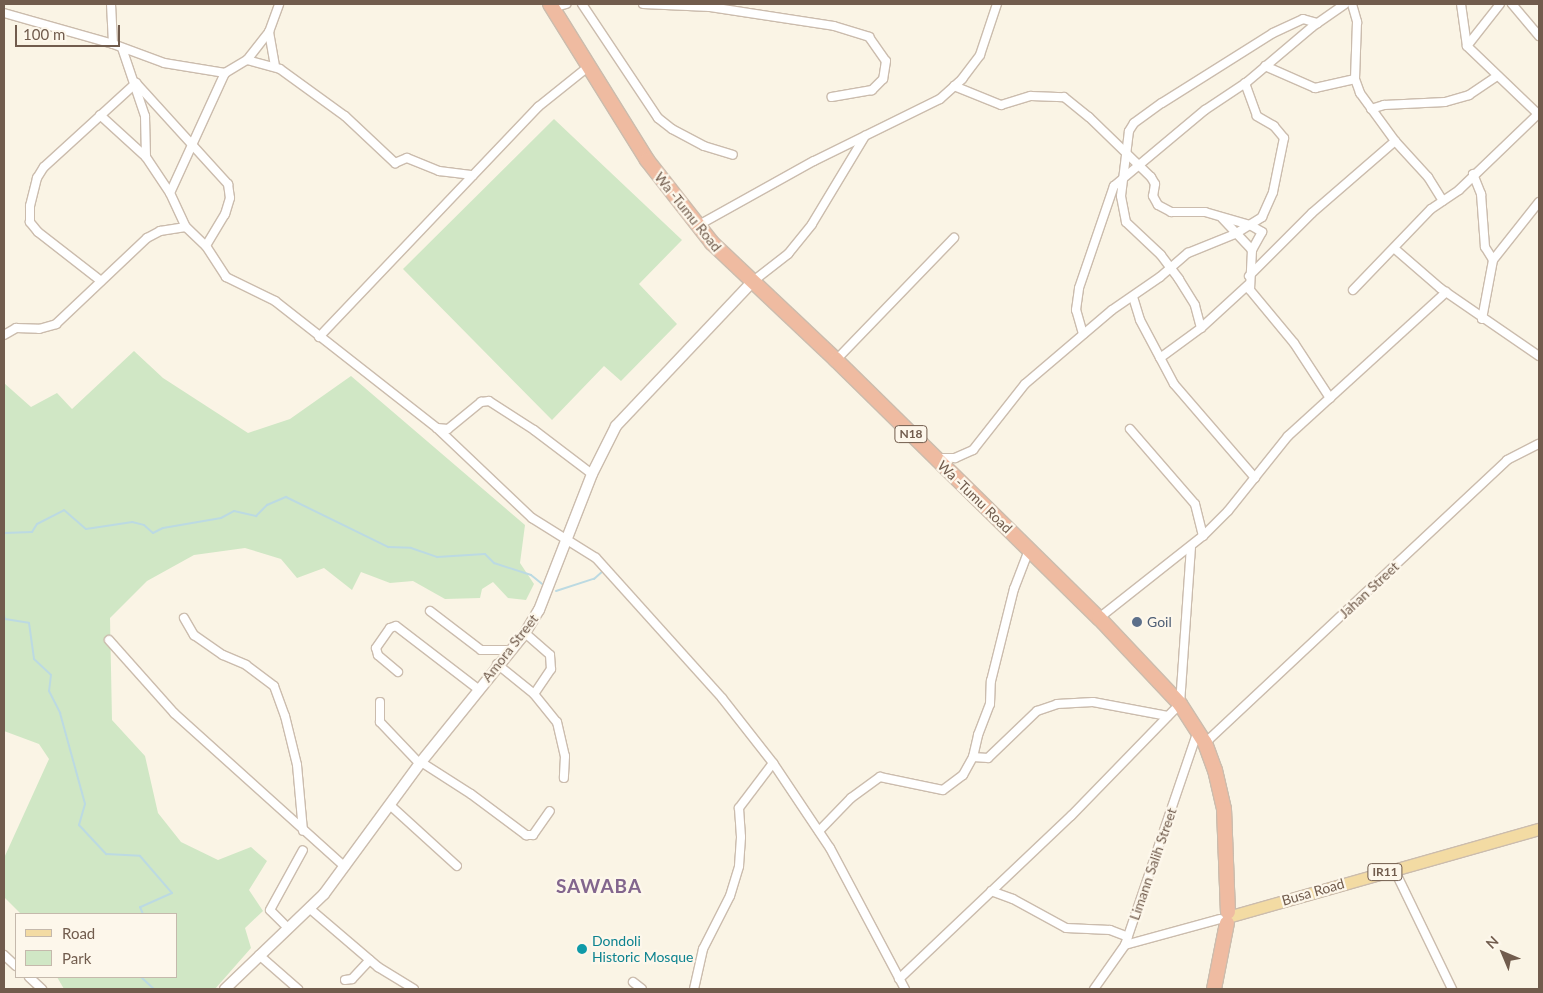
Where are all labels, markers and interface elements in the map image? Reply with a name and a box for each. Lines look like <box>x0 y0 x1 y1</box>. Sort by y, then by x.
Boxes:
scale bar <box>18 15 122 47</box>
text: 100 m <box>23 25 65 43</box>
street label: Wa -Tumu Road <box>651 169 725 255</box>
road number: N18 <box>894 424 928 444</box>
street label: Wa -Tumu Road <box>934 457 1016 537</box>
street label: Jahan Street <box>1336 558 1402 622</box>
street label: Amora Street <box>478 611 542 685</box>
place label: Goil <box>1147 614 1172 630</box>
marker: Goil <box>1131 616 1143 628</box>
street label: Limann Salih Street <box>1126 806 1180 922</box>
road number: IR11 <box>1366 862 1404 882</box>
district label: SAWABA <box>555 875 643 897</box>
street label: Busa Road <box>1280 875 1346 909</box>
legend <box>15 913 178 978</box>
text: Road <box>62 924 95 942</box>
north arrow <box>1478 928 1528 978</box>
text: N <box>1482 932 1502 952</box>
place label: Dondoli Historic Mosque <box>592 933 693 966</box>
marker: Dondoli Historic Mosque <box>576 943 588 955</box>
text: Park <box>62 949 91 967</box>

